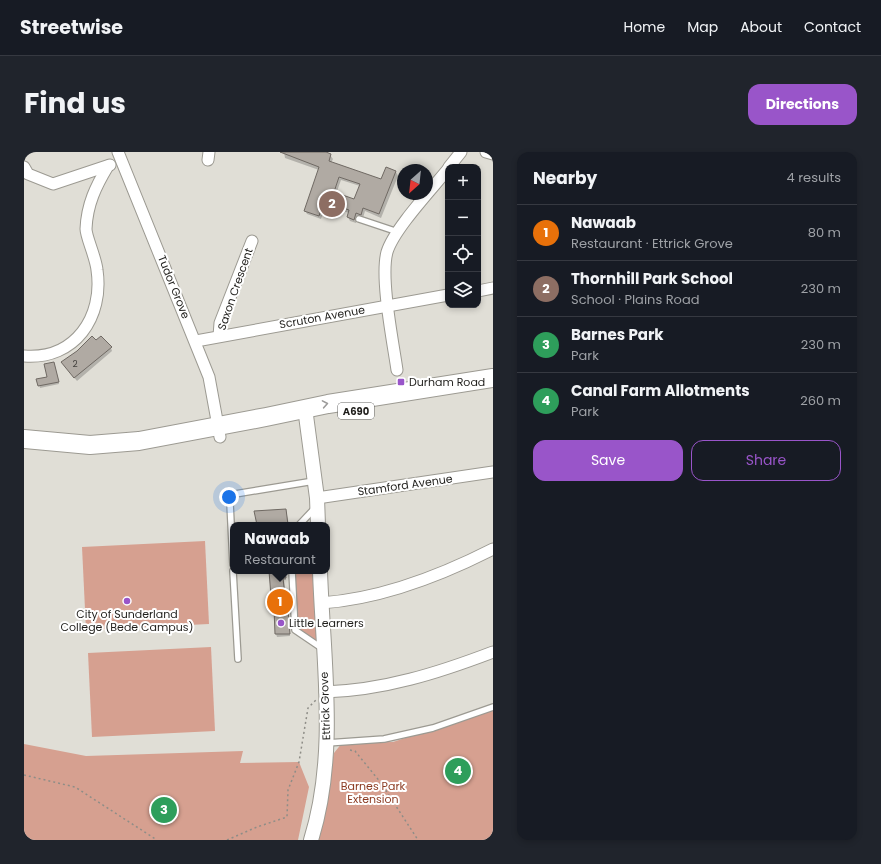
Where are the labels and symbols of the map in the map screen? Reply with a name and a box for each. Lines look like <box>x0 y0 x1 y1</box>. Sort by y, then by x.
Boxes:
north arrow <box>397 164 433 200</box>
pin: 2 <box>319 189 345 219</box>
street label: Saxon Crescent <box>213 246 257 332</box>
street label: Tudor Grove <box>154 253 194 321</box>
street label: Scruton Avenue <box>278 302 366 332</box>
house number: 2 <box>72 358 78 370</box>
place label: Durham Road <box>409 374 485 390</box>
marker: Durham Road <box>396 377 406 387</box>
one-way arrow <box>322 400 328 409</box>
road number: A690 <box>338 403 374 419</box>
street label: Stamford Avenue <box>357 470 454 500</box>
your location <box>219 487 239 507</box>
pin: 1 <box>267 587 293 617</box>
marker: City of Sunderland College (Bede Campus) <box>122 596 132 606</box>
place label: City of Sunderland College (Bede Campus) <box>60 606 194 635</box>
place label: Little Learners <box>289 615 364 631</box>
marker: Little Learners <box>276 618 286 628</box>
street label: Ettrick Grove <box>316 671 334 740</box>
pin: 4 <box>445 756 471 786</box>
park label: Barnes Park Extension <box>341 778 406 807</box>
pin: 3 <box>151 795 177 825</box>

